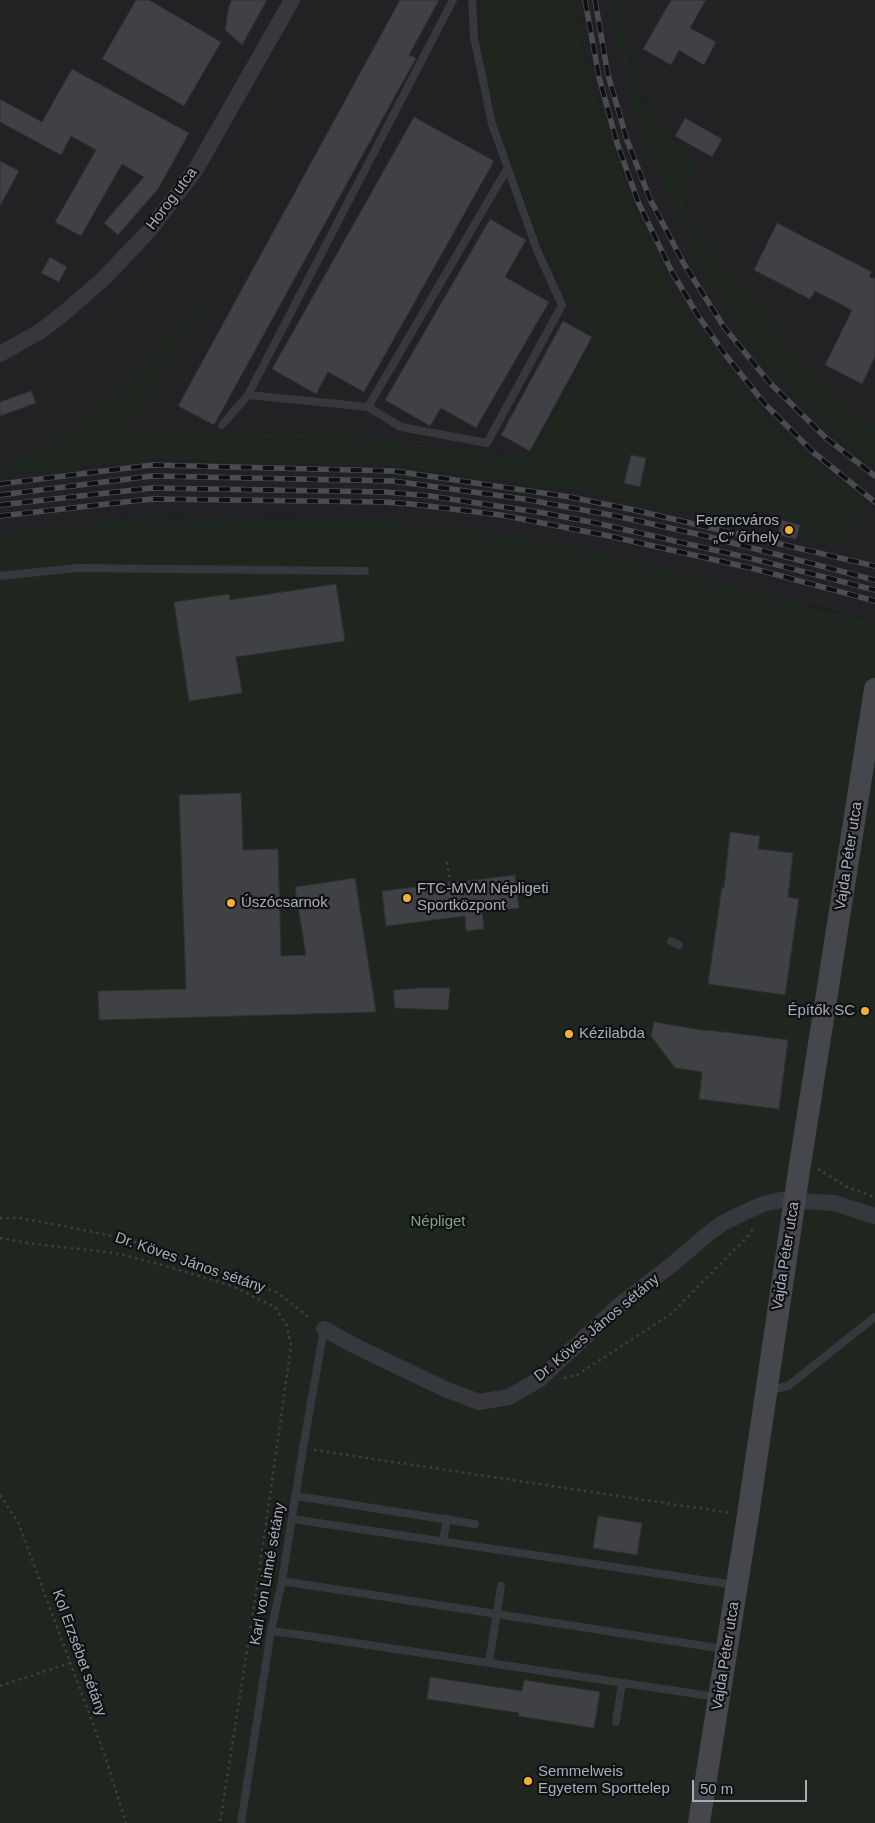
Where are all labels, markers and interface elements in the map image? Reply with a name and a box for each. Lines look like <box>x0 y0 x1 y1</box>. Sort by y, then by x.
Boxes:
street label: Horog utca <box>143 164 201 234</box>
place label: Ferencváros „C” őrhely <box>696 512 779 547</box>
marker: Ferencváros „C” őrhely <box>783 524 795 536</box>
street label: Vajda Péter utca <box>832 800 866 912</box>
place label: FTC-MVM Népligeti Sportközpont <box>417 880 549 915</box>
marker: FTC-MVM Népligeti Sportközpont <box>401 892 413 904</box>
place label: Úszócsarnok <box>241 894 328 912</box>
marker: Úszócsarnok <box>225 897 237 909</box>
place label: Építők SC <box>787 1002 855 1020</box>
marker: Építők SC <box>859 1005 871 1017</box>
place label: Kézilabda <box>579 1025 645 1043</box>
marker: Kézilabda <box>563 1028 575 1040</box>
street label: Vajda Péter utca <box>769 1200 803 1312</box>
park label: Népliget <box>410 1213 466 1231</box>
street label: Dr. Köves János sétány <box>113 1229 267 1297</box>
street label: Dr. Köves János sétány <box>531 1270 663 1386</box>
street label: Karl von Linné sétány <box>247 1501 289 1647</box>
street label: Kol Erzsébet sétány <box>48 1587 110 1719</box>
street label: Vajda Péter utca <box>709 1600 743 1712</box>
place label: Semmelweis Egyetem Sporttelep <box>538 1763 670 1798</box>
scale bar <box>695 1770 810 1802</box>
marker: Semmelweis Egyetem Sporttelep <box>522 1775 534 1787</box>
text: 50 m <box>700 1780 733 1797</box>

